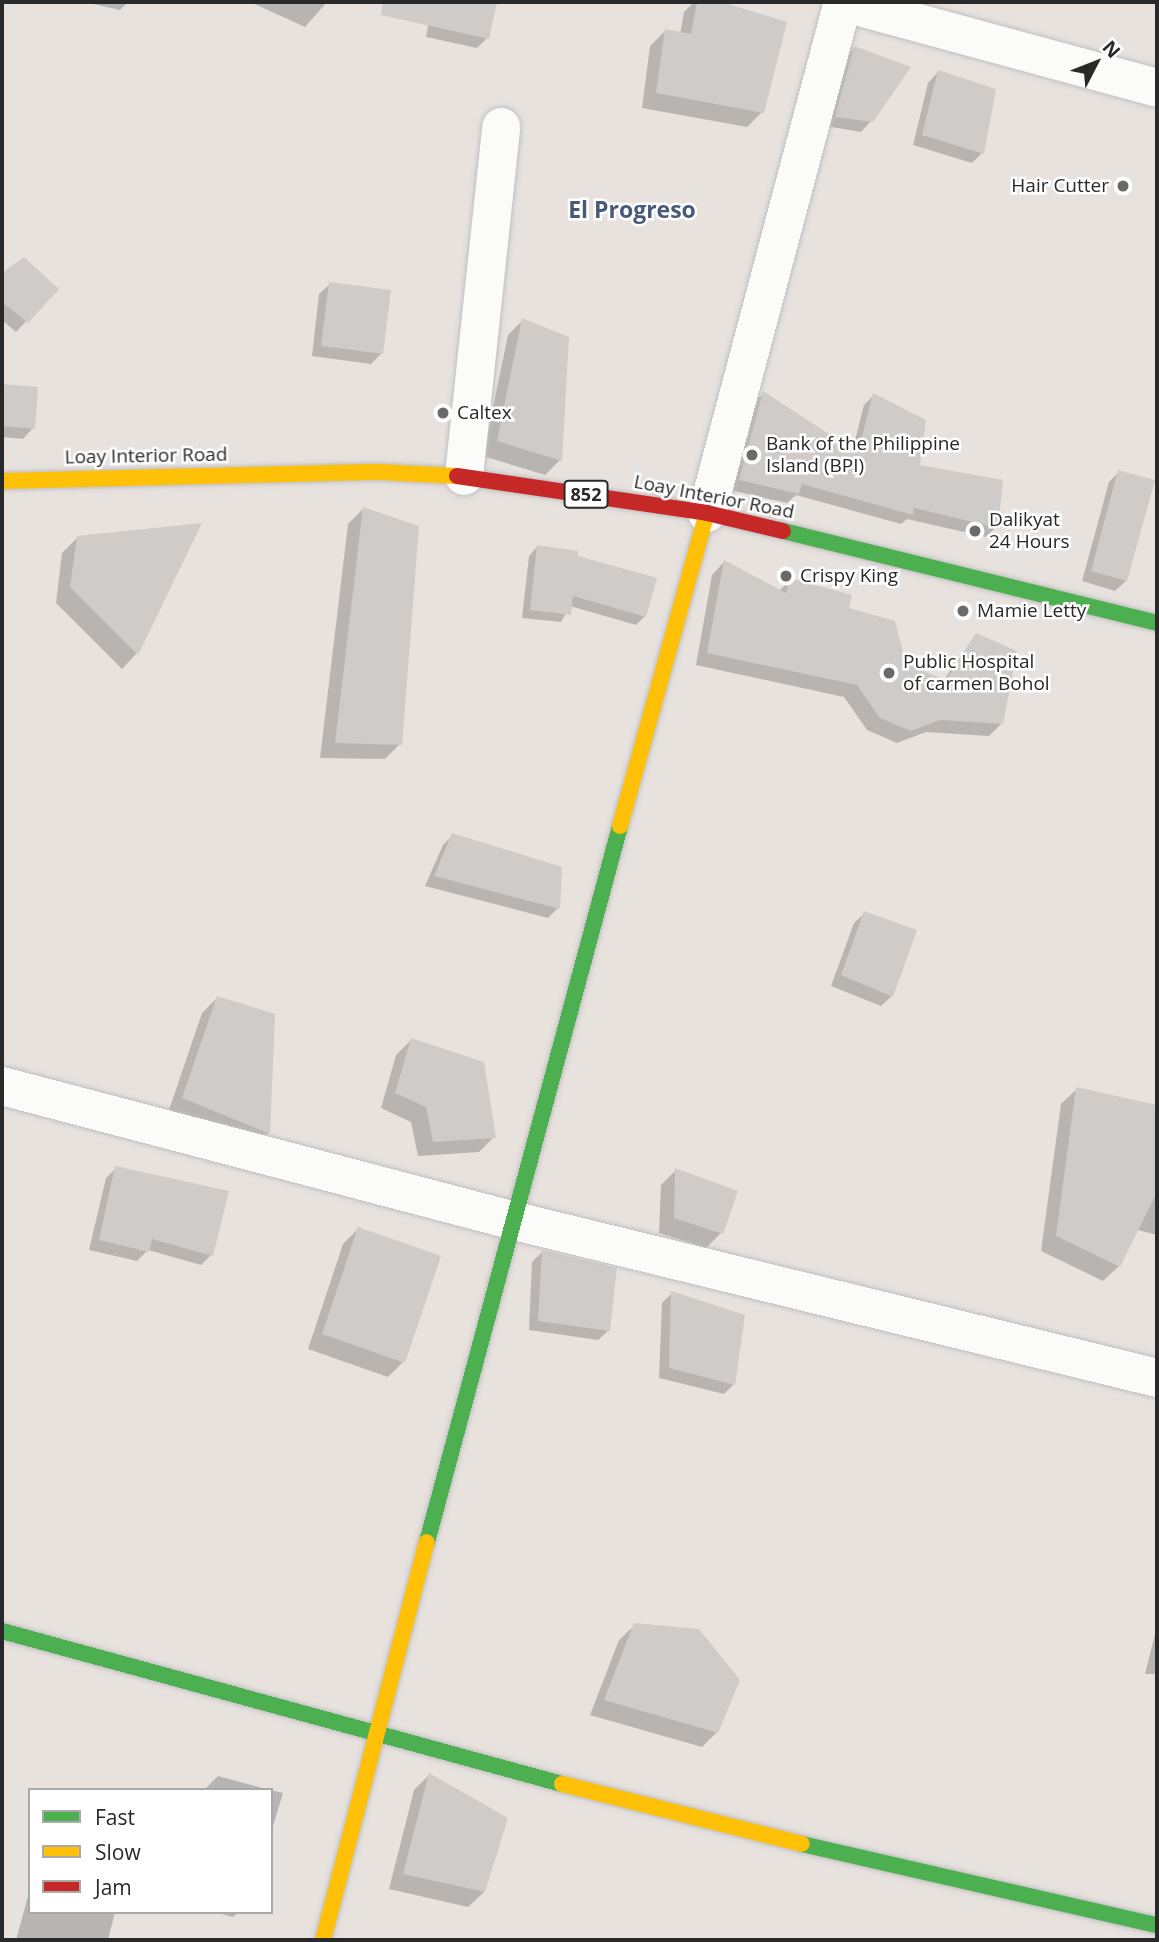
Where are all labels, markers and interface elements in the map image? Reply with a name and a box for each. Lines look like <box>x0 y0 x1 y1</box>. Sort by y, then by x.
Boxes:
north arrow <box>1061 28 1131 98</box>
text: N <box>1097 35 1126 63</box>
place label: Hair Cutter <box>1011 175 1109 197</box>
marker: Hair Cutter <box>1115 178 1131 194</box>
district label: El Progreso <box>568 195 696 223</box>
place label: Caltex <box>457 402 512 424</box>
marker: Caltex <box>435 405 451 421</box>
place label: Bank of the Philippine Island (BPI) <box>766 433 960 477</box>
street label: Loay Interior Road <box>64 443 228 469</box>
marker: Bank of the Philippine Island (BPI) <box>744 447 760 463</box>
street label: Loay Interior Road <box>632 470 796 524</box>
road number: 852 <box>563 480 609 508</box>
place label: Dalikyat 24 Hours <box>989 509 1070 553</box>
marker: Dalikyat 24 Hours <box>967 523 983 539</box>
place label: Crispy King <box>800 565 898 587</box>
marker: Crispy King <box>778 568 794 584</box>
place label: Mamie Letty <box>977 600 1086 622</box>
marker: Mamie Letty <box>955 603 971 619</box>
place label: Public Hospital of carmen Bohol <box>903 651 1050 695</box>
marker: Public Hospital of carmen Bohol <box>881 665 897 681</box>
legend <box>28 1788 273 1914</box>
text: Fast <box>95 1803 135 1831</box>
text: Slow <box>95 1838 141 1866</box>
text: Jam <box>95 1873 132 1901</box>

